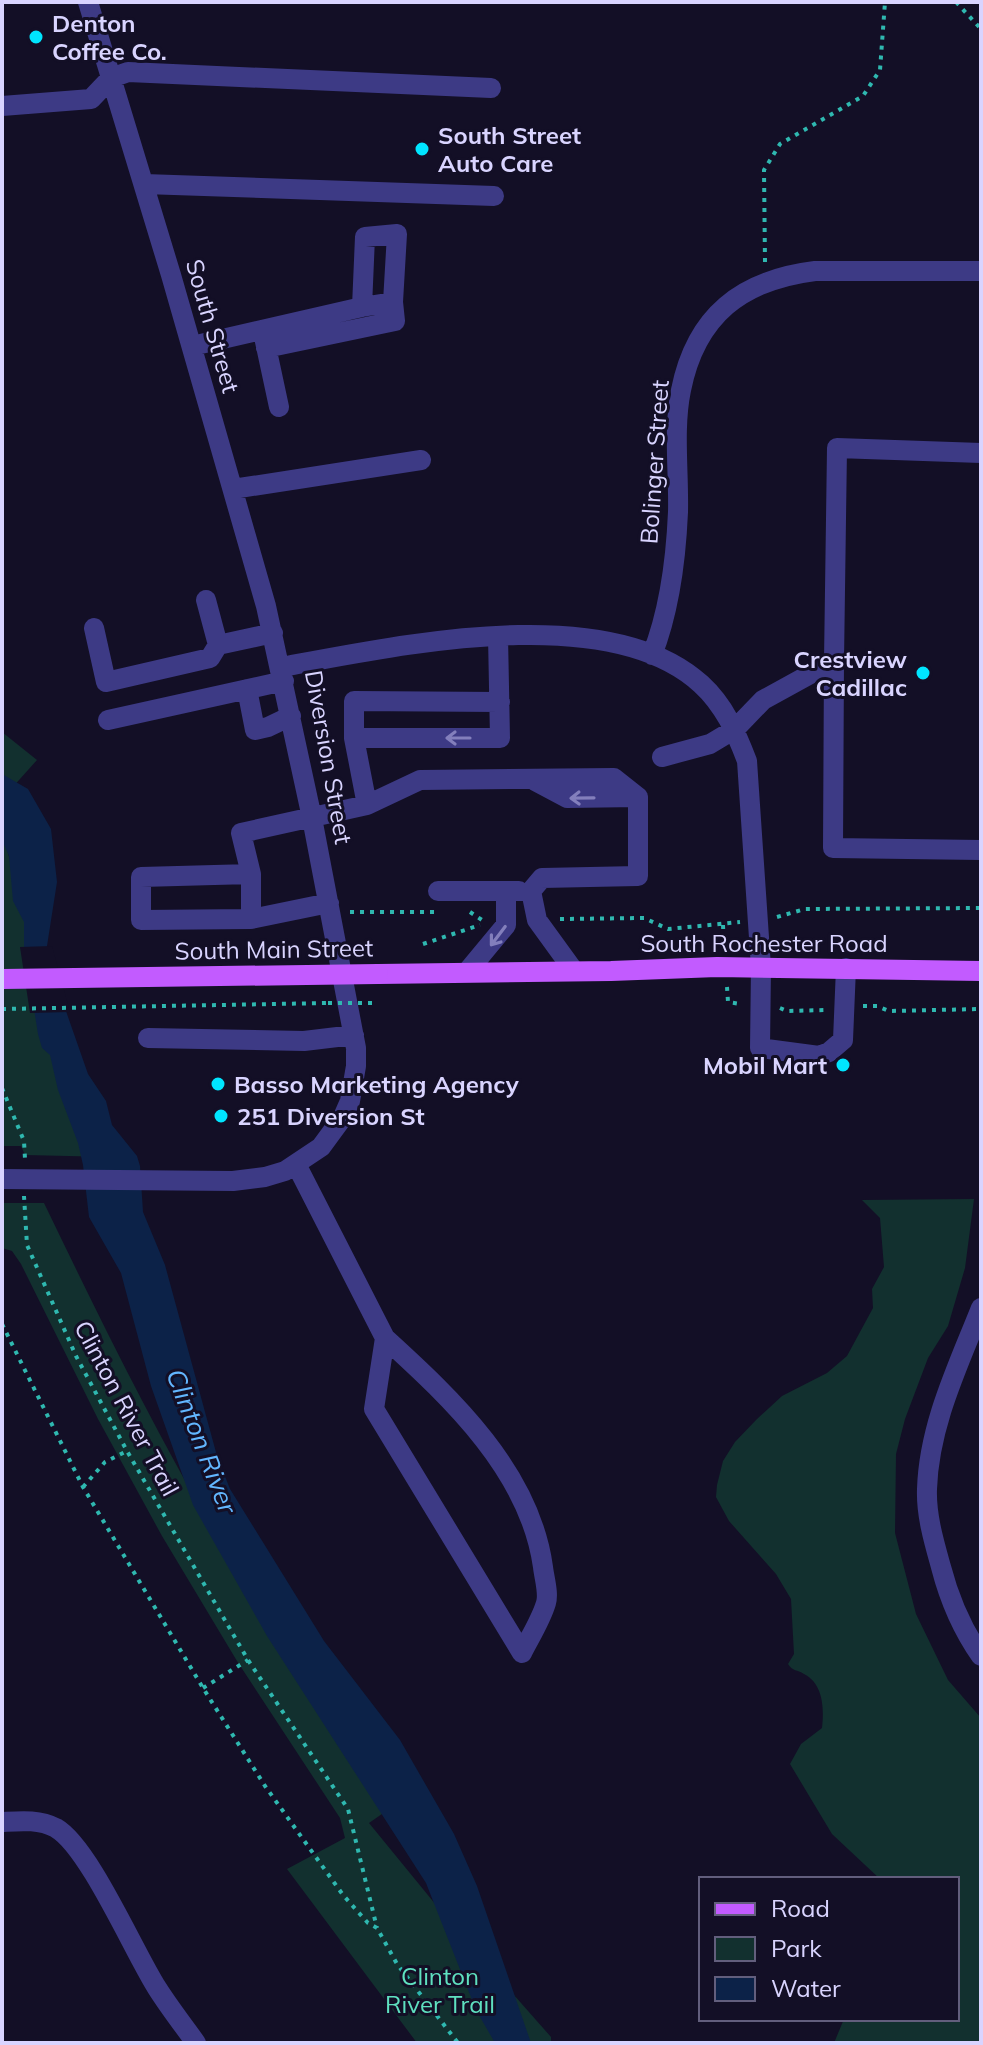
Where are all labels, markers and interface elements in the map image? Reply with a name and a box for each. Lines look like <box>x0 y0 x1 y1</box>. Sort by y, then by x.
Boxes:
place label: Denton Coffee Co. <box>52 8 167 66</box>
marker: Denton Coffee Co. <box>27 28 45 46</box>
place label: South Street Auto Care <box>438 120 581 178</box>
marker: South Street Auto Care <box>413 140 431 158</box>
street label: South Street <box>180 256 246 396</box>
street label: Bolinger Street <box>633 379 675 545</box>
place label: Crestview Cadillac <box>794 644 907 702</box>
marker: Crestview Cadillac <box>914 664 932 682</box>
street label: Diversion Street <box>299 668 359 846</box>
one-way arrow <box>445 730 472 746</box>
one-way arrow <box>569 790 596 806</box>
one-way arrow <box>490 925 507 946</box>
street label: South Rochester Road <box>640 928 888 958</box>
street label: South Main Street <box>174 932 374 966</box>
place label: Mobil Mart <box>703 1050 827 1080</box>
marker: Mobil Mart <box>834 1056 852 1074</box>
place label: Basso Marketing Agency <box>234 1069 520 1099</box>
marker: Basso Marketing Agency <box>209 1075 227 1093</box>
place label: 251 Diversion St <box>237 1101 425 1131</box>
marker: 251 Diversion St <box>212 1107 230 1125</box>
street label: Clinton River Trail <box>68 1315 186 1501</box>
water label: Clinton River <box>159 1364 245 1520</box>
legend <box>699 1877 959 2021</box>
text: Road <box>771 1893 830 1923</box>
text: Park <box>771 1933 822 1963</box>
park label: Clinton River Trail <box>385 1961 495 2019</box>
text: Water <box>771 1973 841 2003</box>

